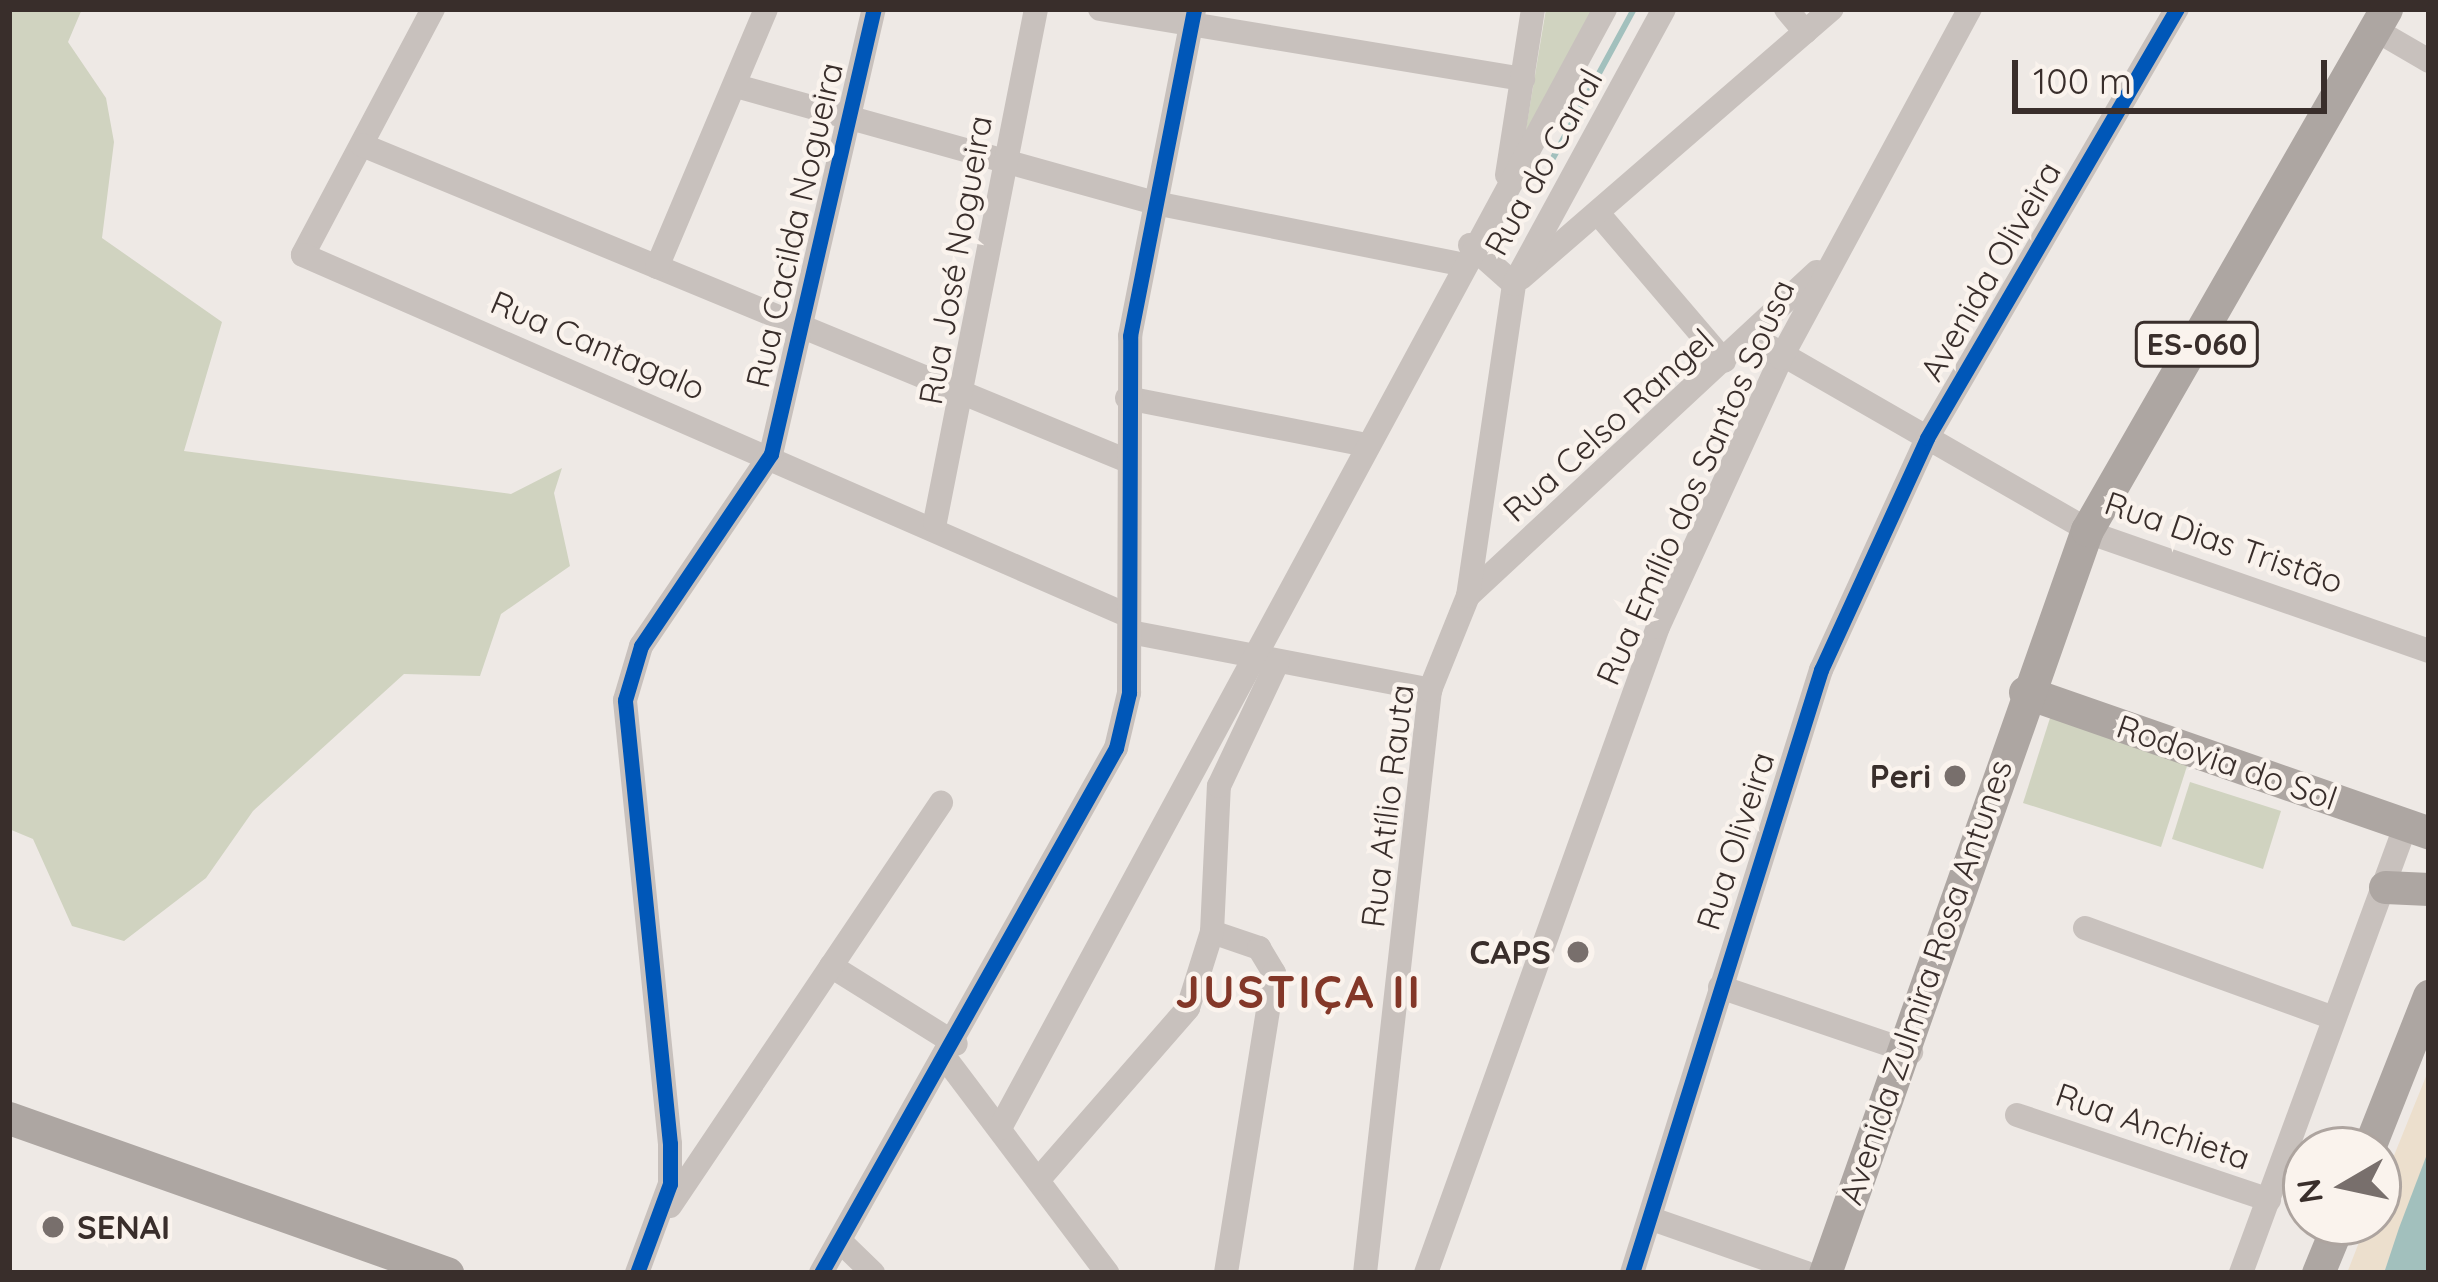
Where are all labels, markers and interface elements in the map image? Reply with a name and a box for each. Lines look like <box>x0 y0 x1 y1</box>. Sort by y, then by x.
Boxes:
scale bar <box>2018 36 2333 110</box>
text: 100 m <box>2033 58 2132 103</box>
street label: Rua Cacilda Nogueira <box>737 59 851 391</box>
street label: Rua do Canal <box>1476 62 1610 262</box>
street label: Rua José Nogueira <box>910 112 1000 408</box>
street label: Avenida Oliveira <box>1911 154 2069 388</box>
street label: Rua Emílio dos Santos Sousa <box>1588 273 1802 691</box>
street label: Rua Cantagalo <box>485 282 711 408</box>
street label: Rua Celso Rangel <box>1495 320 1721 530</box>
road number: ES-060 <box>2134 320 2260 368</box>
street label: Rua Dias Tristão <box>2100 483 2348 601</box>
street label: Rua Atílio Rauta <box>1352 682 1422 930</box>
street label: Rodovia do Sol <box>2112 706 2342 818</box>
street label: Rua Oliveira <box>1688 747 1782 935</box>
street label: Avenida Zulmira Rosa Antunes <box>1830 754 2020 1210</box>
place label: Peri <box>1870 756 1931 796</box>
marker: Peri <box>1942 763 1968 789</box>
place label: CAPS <box>1470 932 1551 972</box>
marker: CAPS <box>1562 936 1594 968</box>
district label: JUSTIÇA II <box>1175 965 1423 1019</box>
street label: Rua Anchieta <box>2051 1074 2255 1178</box>
north arrow <box>2282 1126 2402 1246</box>
text: N <box>2287 1176 2331 1206</box>
place label: SENAI <box>77 1207 170 1247</box>
marker: SENAI <box>40 1214 66 1240</box>

